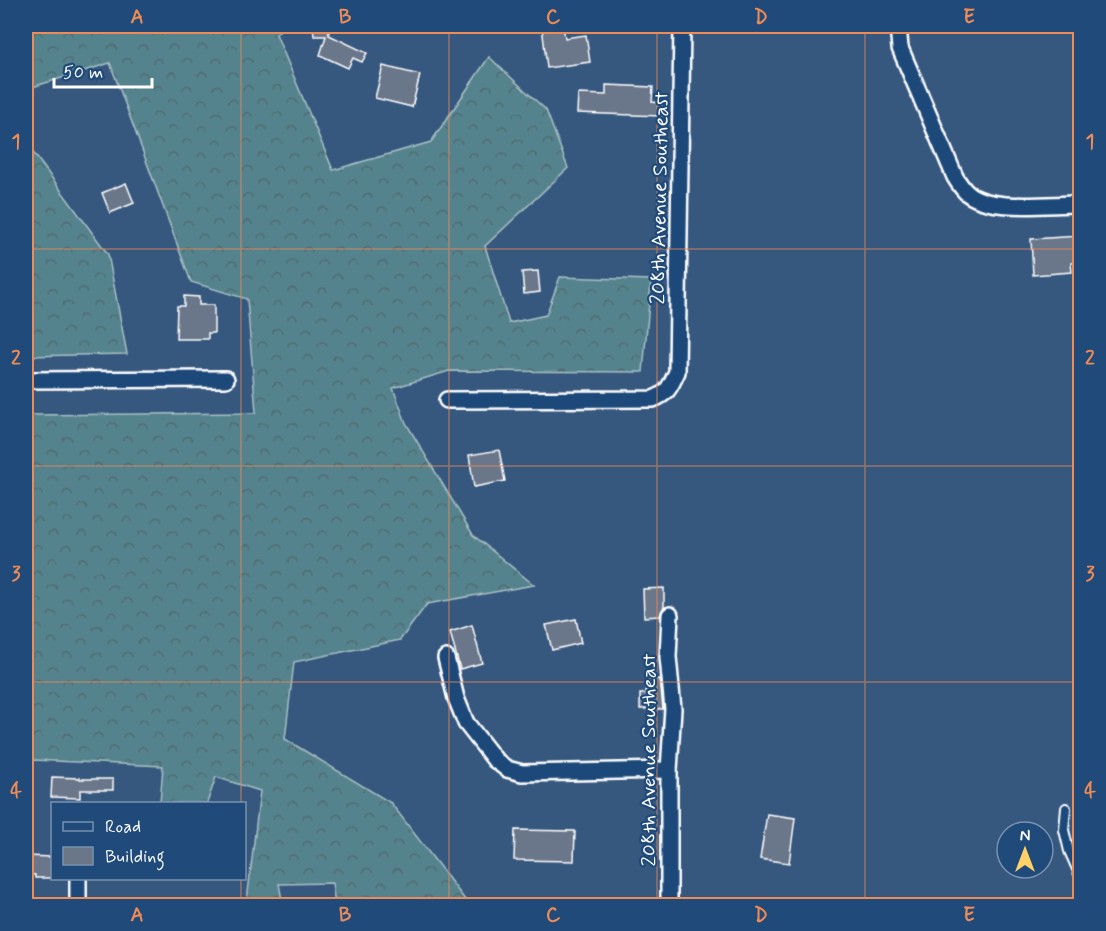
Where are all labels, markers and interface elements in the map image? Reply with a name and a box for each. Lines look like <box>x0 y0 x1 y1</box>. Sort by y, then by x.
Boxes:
text: A <box>130 4 144 31</box>
text: B <box>339 4 352 31</box>
text: C <box>546 4 561 31</box>
text: D <box>754 4 768 31</box>
text: E <box>963 4 975 31</box>
scale bar <box>54 51 152 89</box>
text: 50 m <box>63 61 103 85</box>
street label: 208th Avenue Southeast <box>644 91 676 305</box>
text: 1 <box>12 129 20 156</box>
text: 1 <box>1086 129 1094 156</box>
text: 2 <box>11 345 21 372</box>
text: 2 <box>1085 345 1095 372</box>
text: 3 <box>11 561 21 588</box>
text: 3 <box>1085 561 1095 588</box>
street label: 208th Avenue Southeast <box>635 653 663 867</box>
text: 4 <box>10 778 22 805</box>
text: 4 <box>1084 778 1096 805</box>
legend <box>51 802 246 880</box>
text: Road <box>105 815 141 839</box>
north arrow <box>995 820 1055 880</box>
text: N <box>1020 826 1030 847</box>
text: Building <box>105 845 165 871</box>
text: A <box>130 902 144 929</box>
text: B <box>339 902 352 929</box>
text: C <box>546 902 561 929</box>
text: D <box>754 902 768 929</box>
text: E <box>963 902 975 929</box>

